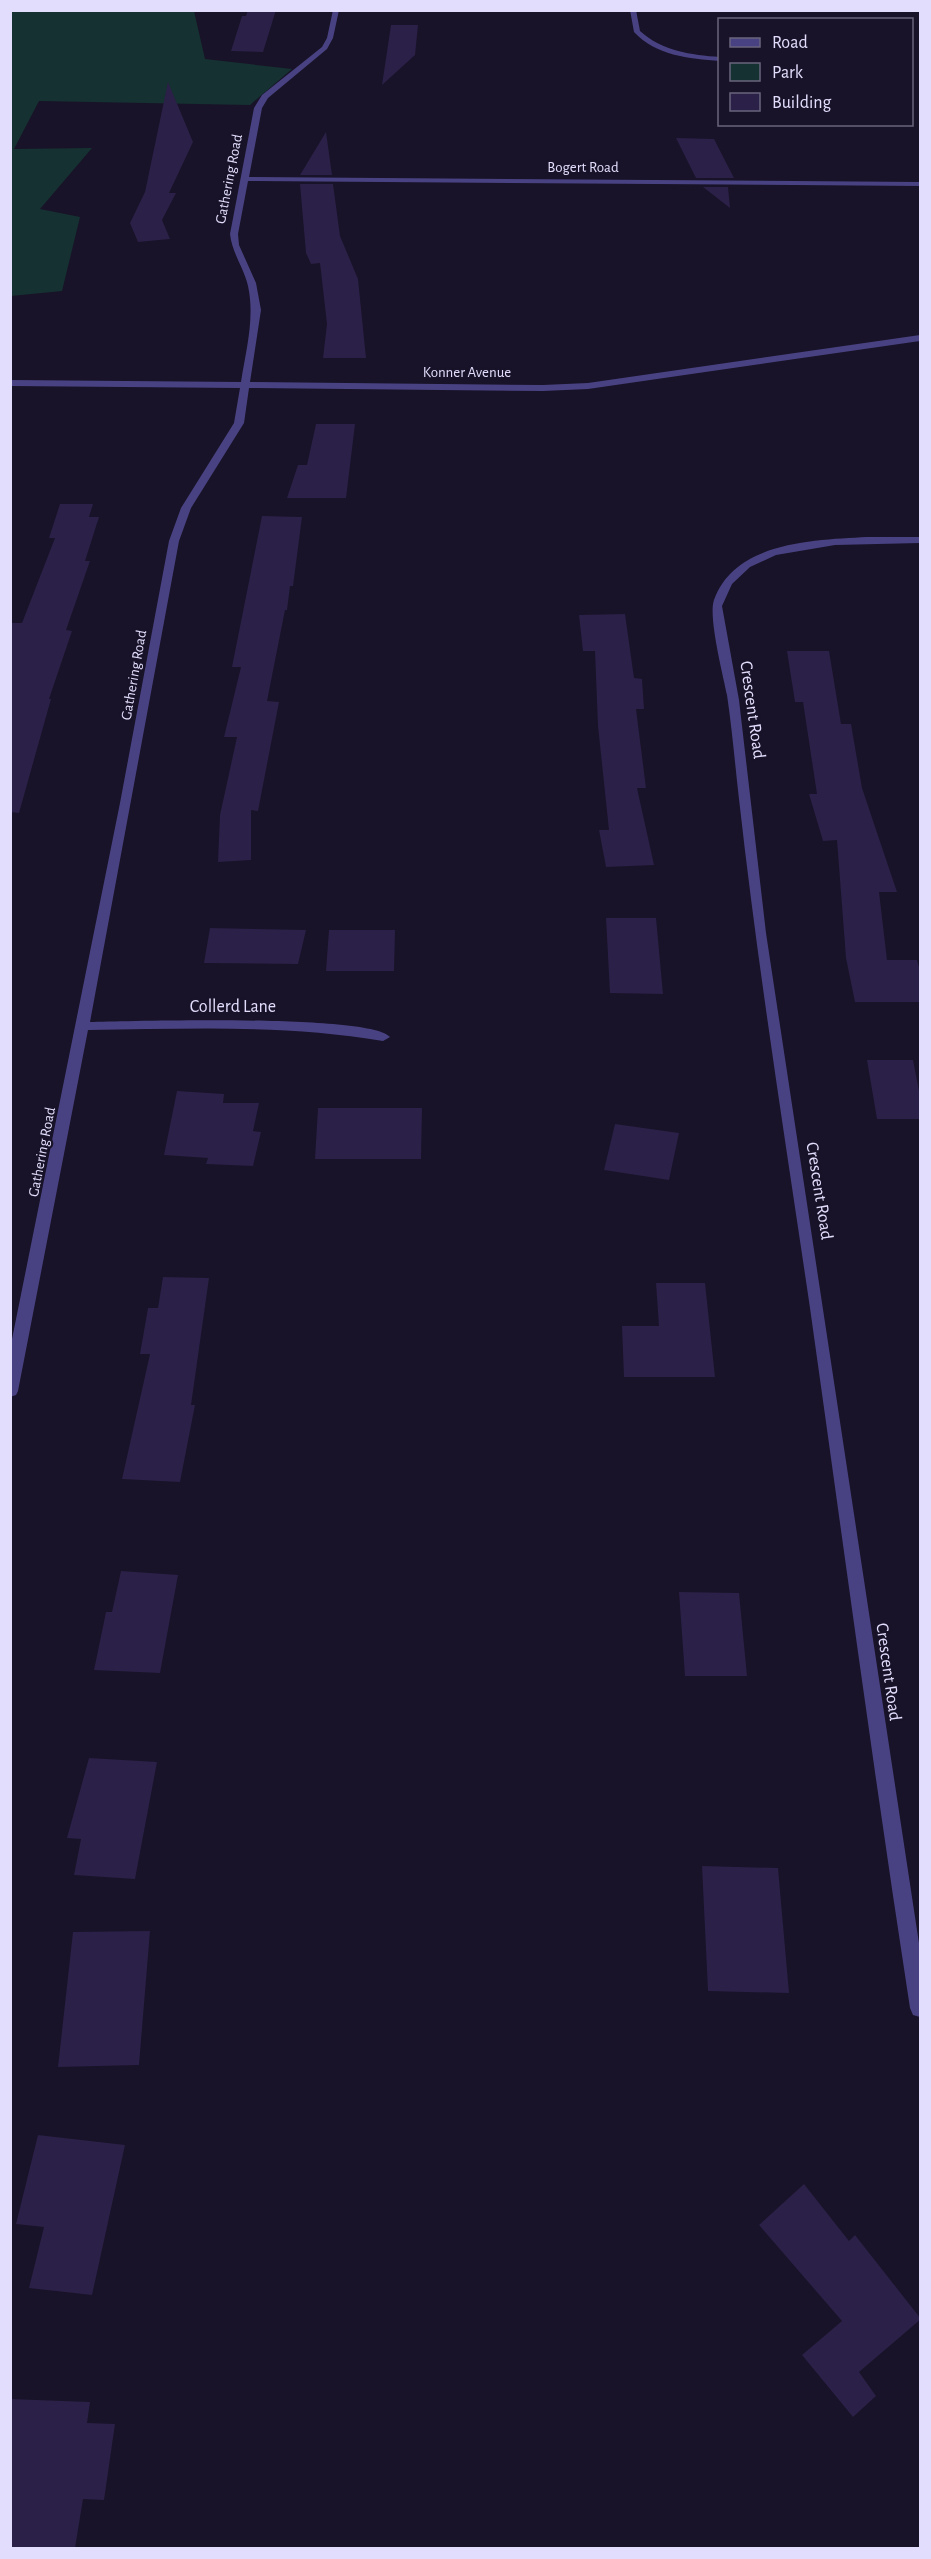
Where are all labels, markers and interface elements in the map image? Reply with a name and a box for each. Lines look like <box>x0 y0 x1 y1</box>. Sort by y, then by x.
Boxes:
legend <box>718 18 913 126</box>
text: Road <box>772 34 808 52</box>
text: Park <box>772 64 804 82</box>
text: Building <box>772 94 832 112</box>
street label: Gathering Road <box>213 133 245 225</box>
street label: Bogert Road <box>547 160 619 175</box>
street label: Konner Avenue <box>423 365 511 380</box>
street label: Gathering Road <box>119 629 149 721</box>
street label: Crescent Road <box>736 660 768 760</box>
street label: Collerd Lane <box>190 998 276 1016</box>
street label: Gathering Road <box>26 1106 58 1198</box>
street label: Crescent Road <box>802 1141 836 1241</box>
street label: Crescent Road <box>872 1622 904 1722</box>

